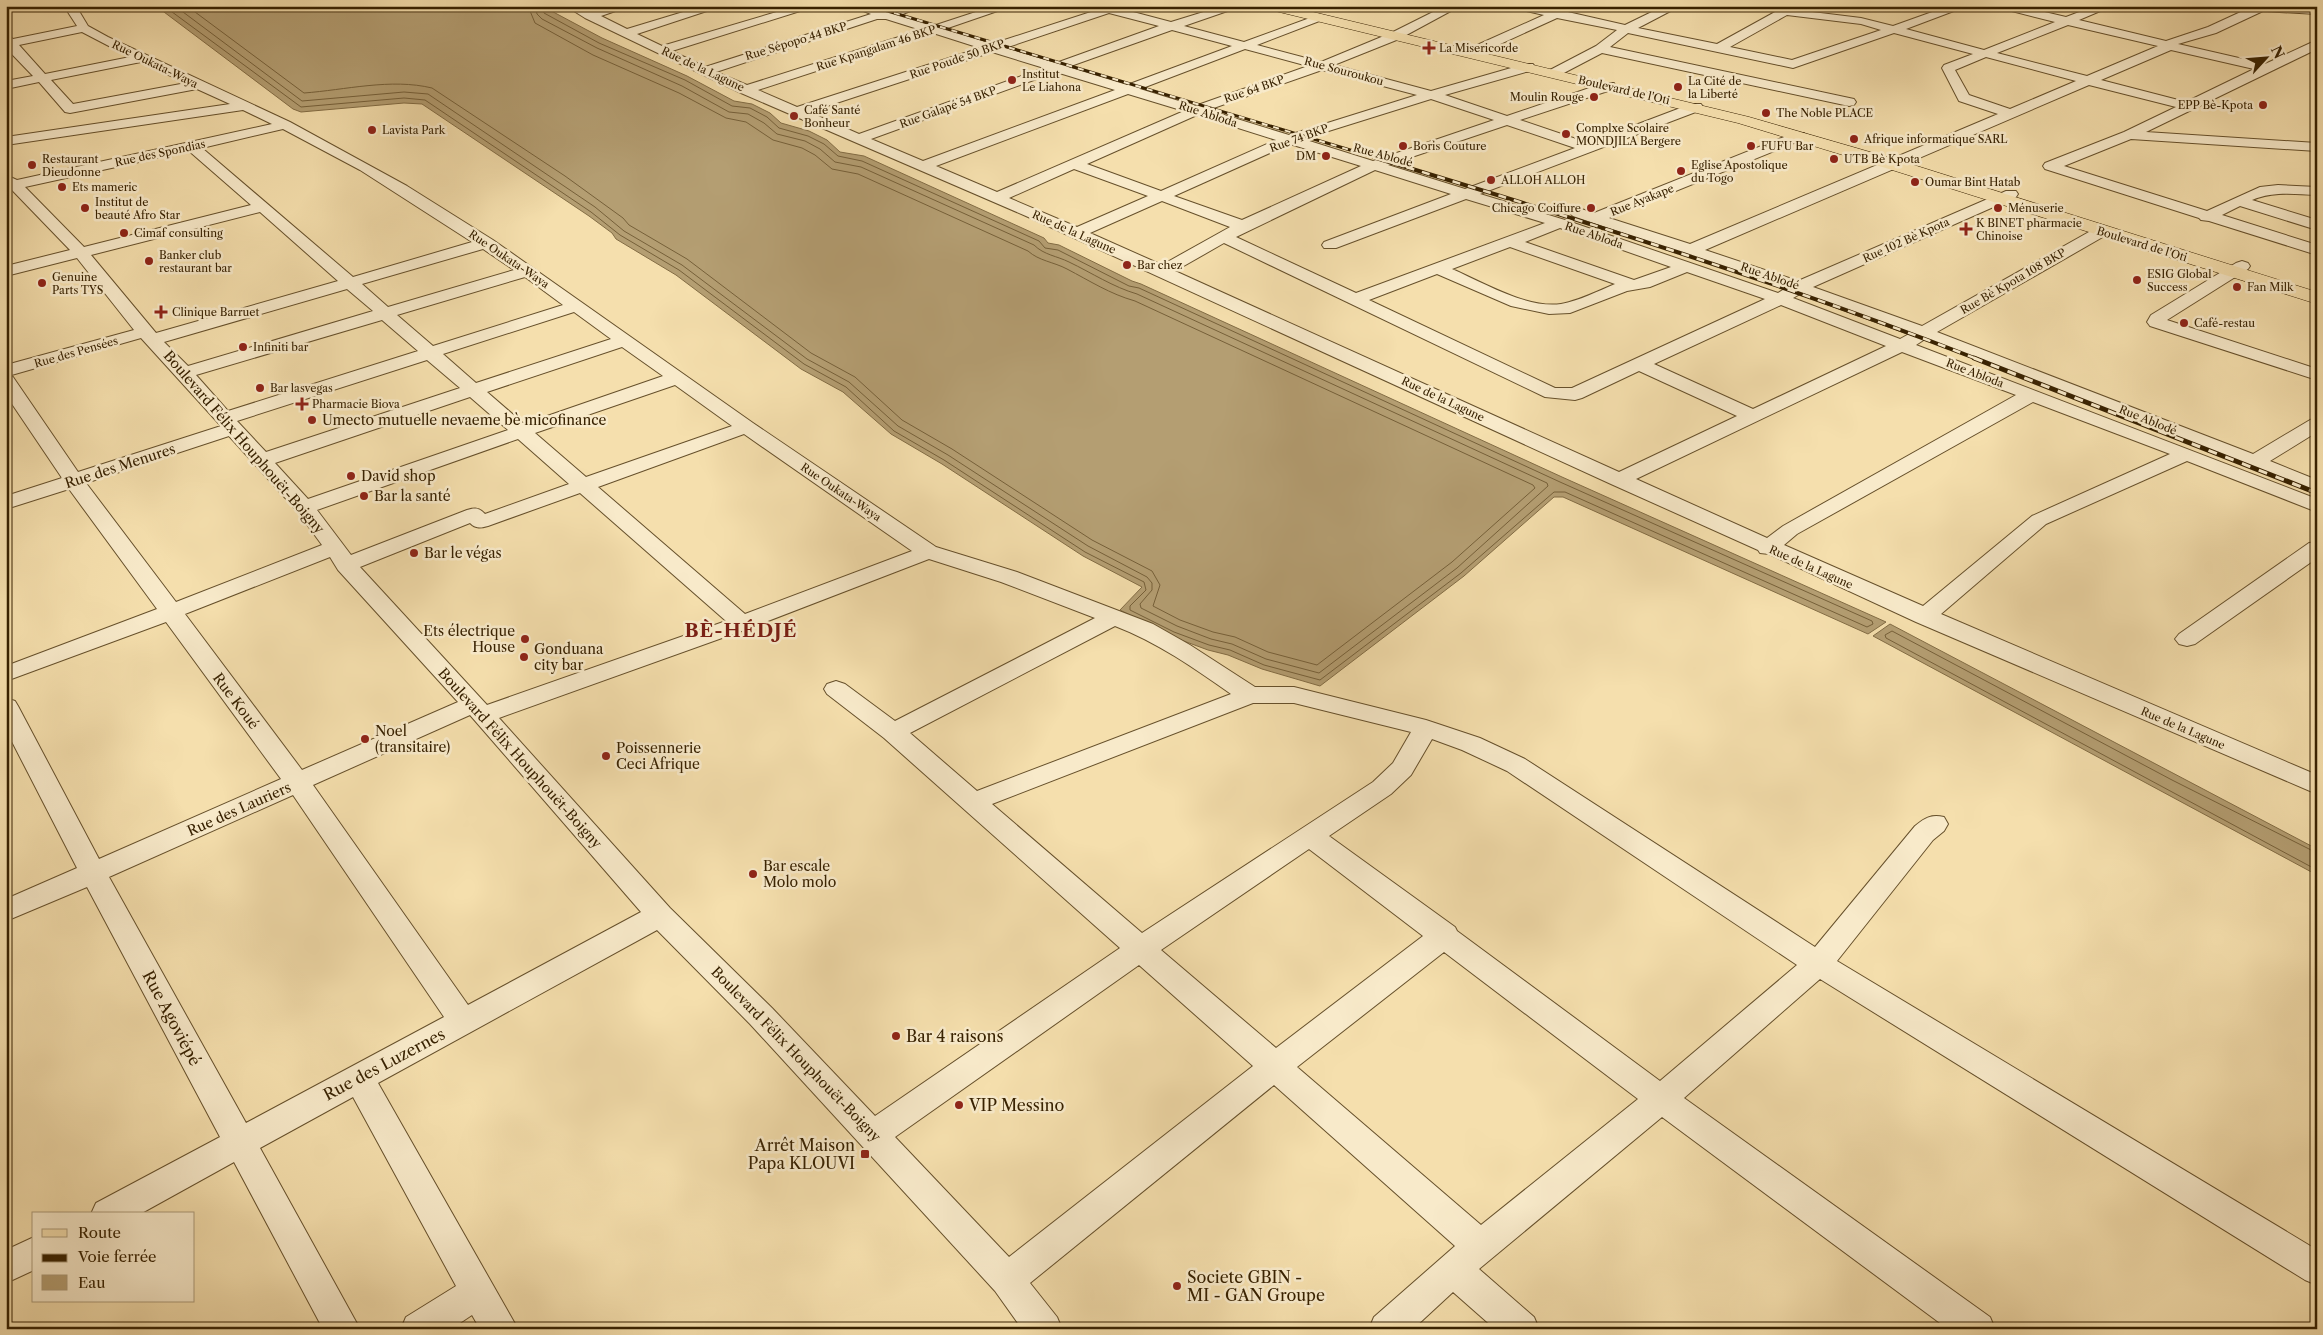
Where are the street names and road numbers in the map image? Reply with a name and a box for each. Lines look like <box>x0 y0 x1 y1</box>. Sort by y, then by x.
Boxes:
street label: Rue Sépopo 44 BKP <box>743 19 849 63</box>
street label: Rue Kpangalam 46 BKP <box>814 22 938 74</box>
street label: Rue Poude 50 BKP <box>908 36 1006 82</box>
street label: Rue Oukata-Waya <box>110 37 201 91</box>
street label: Rue de la Lagune <box>659 44 747 94</box>
street label: Rue Souroukou <box>1303 54 1385 88</box>
street label: Rue 64 BKP <box>1222 72 1286 106</box>
street label: Boulevard de l'Oti <box>1577 73 1672 108</box>
street label: Rue Galapé 54 BKP <box>898 83 998 131</box>
street label: Rue Abloda <box>1177 98 1239 130</box>
street label: Rue 74 BKP <box>1268 121 1330 155</box>
street label: Rue des Spondias <box>114 137 207 169</box>
street label: Rue Ablodé <box>1352 140 1414 170</box>
street label: Rue Ayakape <box>1608 181 1676 219</box>
street label: Rue de la Lagune <box>1030 207 1118 257</box>
street label: Rue 102 Bè Kpota <box>1861 215 1952 265</box>
street label: Rue Abloda <box>1563 218 1625 252</box>
street label: Boulevard de l'Oti <box>2095 224 2190 265</box>
street label: Rue Oukata-Waya <box>466 227 552 291</box>
street label: Rue Bè Kpota 108 BKP <box>1958 245 2068 317</box>
street label: Rue Ablodé <box>1739 259 1801 293</box>
street label: Rue des Pensées <box>33 333 120 371</box>
street label: Boulevard Félix Houphouët-Boigny <box>160 347 329 537</box>
street label: Rue Abloda <box>1944 356 2006 390</box>
street label: Rue de la Lagune <box>1399 374 1487 424</box>
street label: Rue Ablodé <box>2117 402 2179 438</box>
street label: Rue des Menures <box>62 440 178 492</box>
street label: Rue Oukata-Waya <box>798 460 884 524</box>
street label: Rue de la Lagune <box>1767 542 1855 592</box>
street label: Boulevard Félix Houphouët-Boigny <box>434 664 606 852</box>
street label: Rue Koué <box>209 669 263 733</box>
street label: Rue de la Lagune <box>2139 704 2227 752</box>
street label: Rue des Lauriers <box>184 778 294 840</box>
street label: Boulevard Félix Houphouët-Boigny <box>707 963 885 1145</box>
street label: Rue Agoviépé <box>139 967 205 1069</box>
street label: Rue des Luzernes <box>320 1023 448 1105</box>

